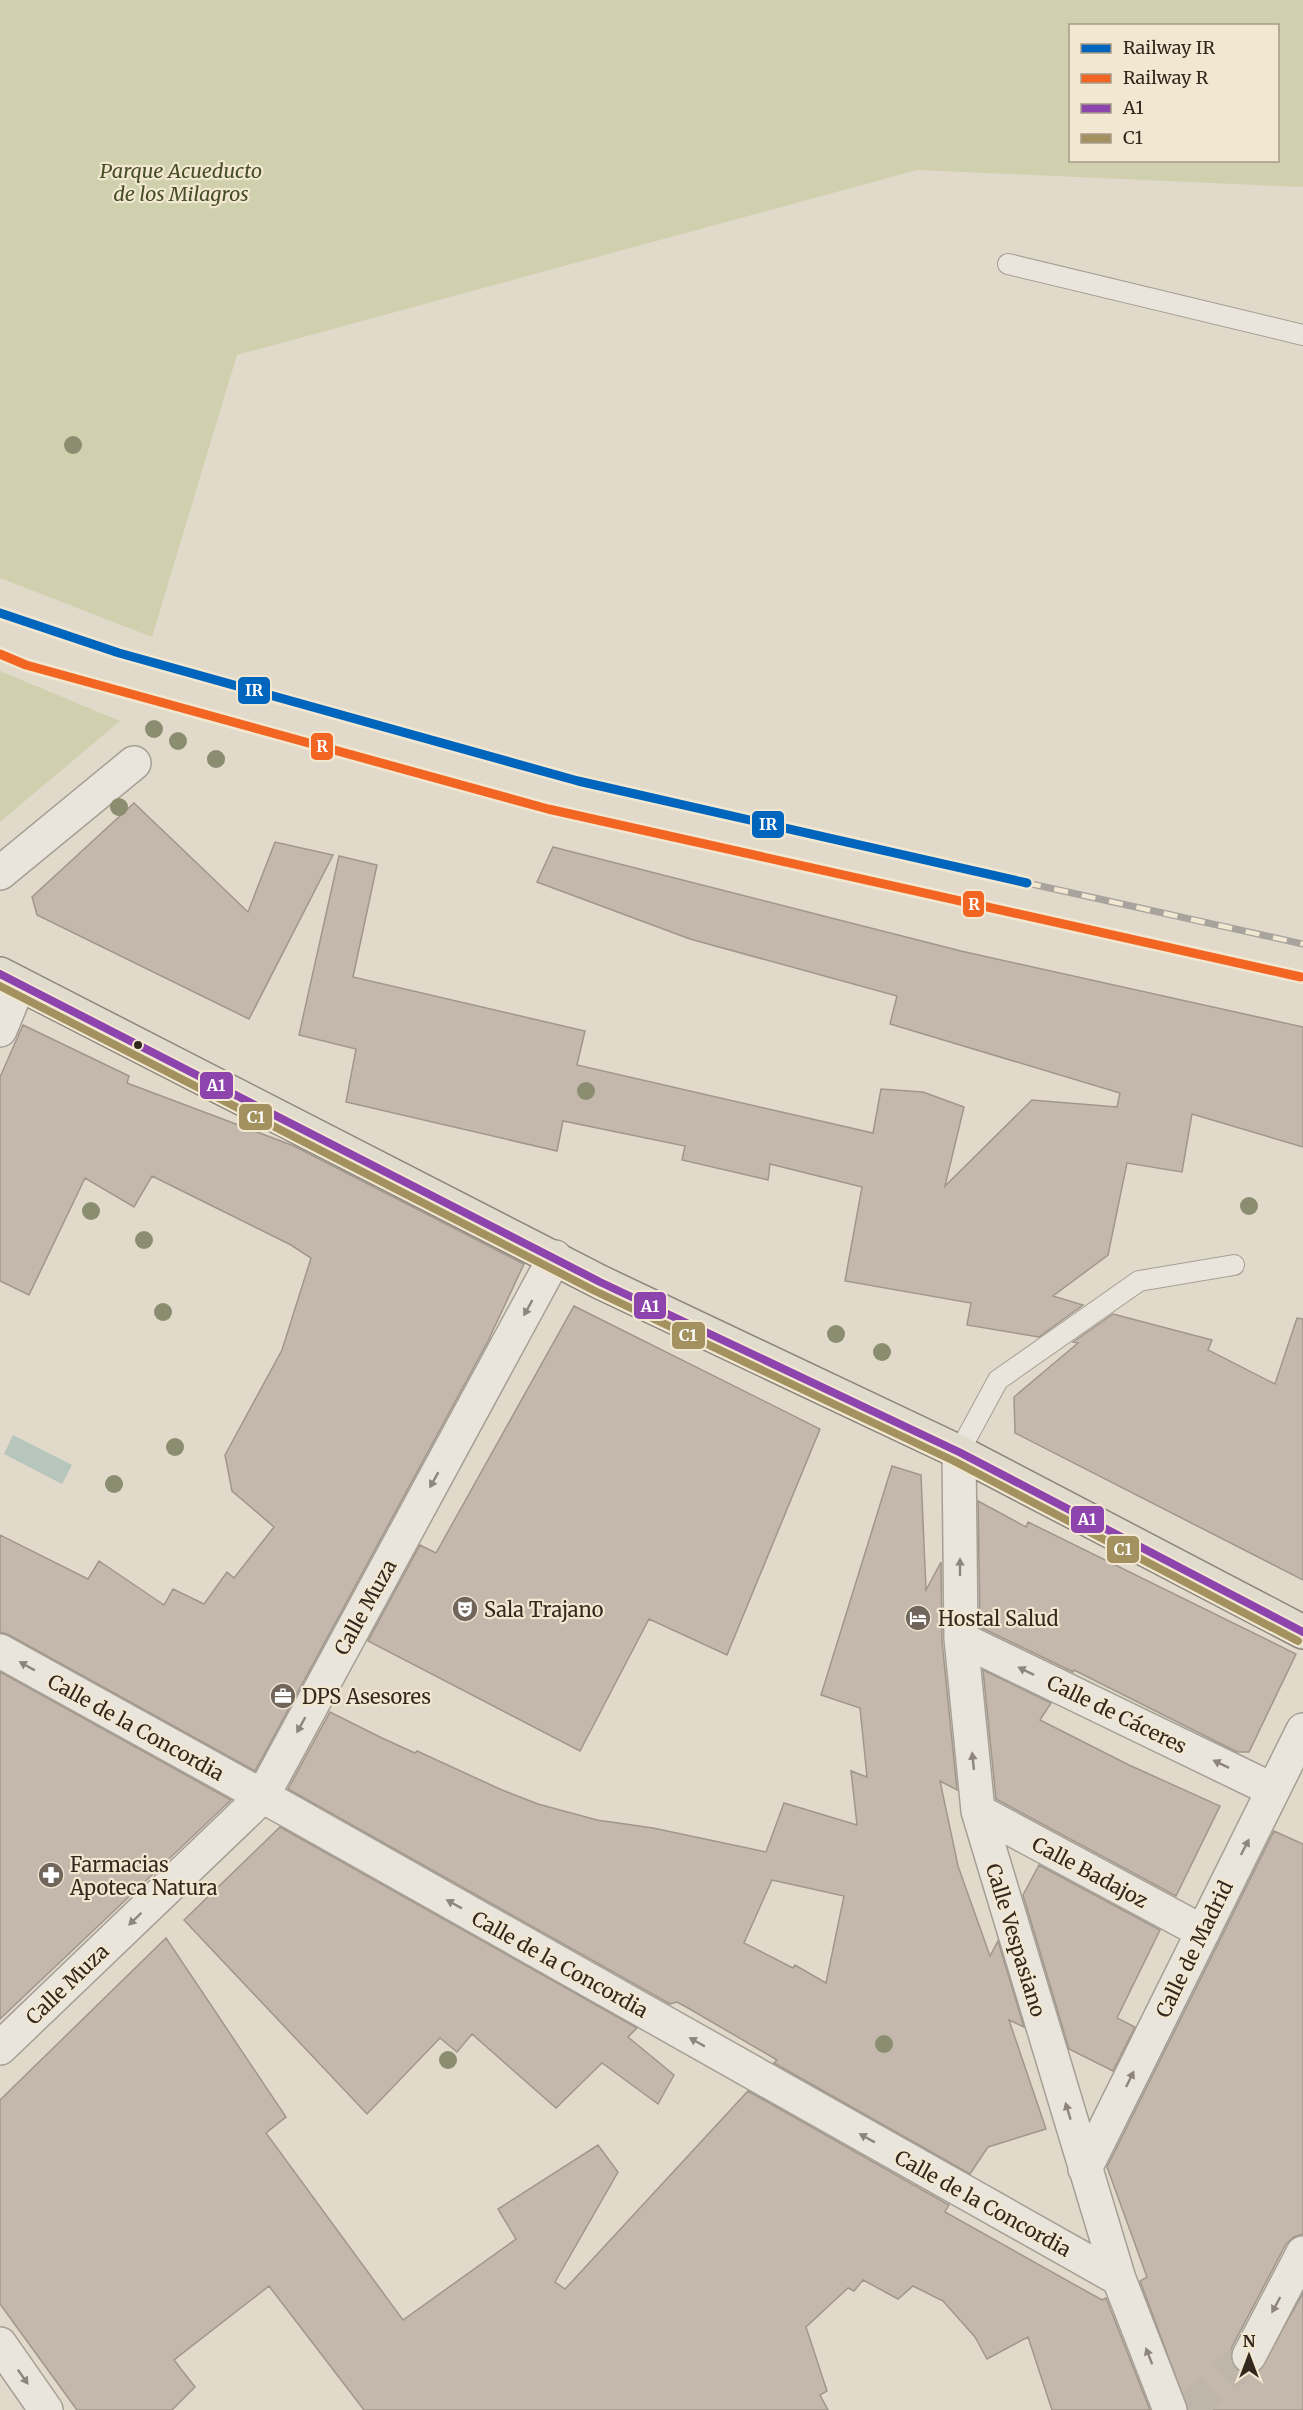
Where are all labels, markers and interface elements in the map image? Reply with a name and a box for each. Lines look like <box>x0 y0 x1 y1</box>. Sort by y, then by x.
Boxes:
legend <box>1069 24 1279 162</box>
text: Railway IR <box>1123 36 1215 59</box>
text: Railway R <box>1123 66 1209 89</box>
text: A1 <box>1122 96 1144 119</box>
text: C1 <box>1123 126 1143 149</box>
park label: Parque Acueducto de los Milagros <box>100 158 262 206</box>
line badge: IR <box>237 676 271 705</box>
text: IR <box>245 680 263 700</box>
line badge: R <box>310 732 334 761</box>
text: R <box>316 736 328 756</box>
line badge: IR <box>751 810 785 839</box>
text: IR <box>759 814 777 834</box>
line badge: R <box>962 890 985 918</box>
text: R <box>968 894 980 914</box>
unlabelled marker <box>132 1039 144 1051</box>
line badge: A1 <box>199 1071 234 1100</box>
text: A1 <box>206 1075 226 1095</box>
line badge: C1 <box>238 1103 273 1131</box>
text: C1 <box>247 1107 266 1127</box>
line badge: A1 <box>633 1291 667 1320</box>
text: A1 <box>640 1296 660 1316</box>
one-way arrow <box>523 1300 533 1317</box>
line badge: C1 <box>671 1321 706 1350</box>
text: C1 <box>679 1325 698 1345</box>
one-way arrow <box>429 1472 439 1489</box>
line badge: A1 <box>1070 1505 1105 1534</box>
text: A1 <box>1077 1509 1097 1529</box>
line badge: C1 <box>1106 1535 1140 1564</box>
text: C1 <box>1114 1539 1133 1559</box>
street label: Calle Muza <box>329 1555 402 1659</box>
one-way arrow <box>955 1557 965 1576</box>
theatre icon: Sala Trajano <box>450 1594 480 1624</box>
place label: Sala Trajano <box>484 1597 604 1622</box>
hotel icon: Hostal Salud <box>903 1603 933 1633</box>
place label: Hostal Salud <box>938 1606 1059 1631</box>
one-way arrow <box>18 1661 35 1671</box>
one-way arrow <box>1018 1666 1035 1675</box>
street label: Calle de la Concordia <box>44 1668 229 1786</box>
street label: Calle de Cáceres <box>1043 1669 1191 1759</box>
office icon: DPS Asesores <box>268 1681 298 1711</box>
place label: DPS Asesores <box>302 1684 431 1709</box>
one-way arrow <box>296 1717 306 1734</box>
one-way arrow <box>968 1752 978 1771</box>
one-way arrow <box>1212 1760 1229 1769</box>
street label: Calle Badajoz <box>1028 1831 1152 1913</box>
one-way arrow <box>1240 1839 1249 1856</box>
place label: Farmacias Apoteca Natura <box>69 1852 218 1900</box>
pharmacy icon: Farmacias Apoteca Natura <box>36 1860 66 1890</box>
street label: Calle Vespasiano <box>981 1860 1051 2020</box>
street label: Calle de Madrid <box>1150 1876 1238 2022</box>
one-way arrow <box>445 1899 462 1909</box>
street label: Calle de la Concordia <box>468 1905 653 2023</box>
one-way arrow <box>128 1911 142 1925</box>
street label: Calle Muza <box>20 1938 114 2030</box>
one-way arrow <box>689 2036 705 2047</box>
one-way arrow <box>1125 2070 1135 2087</box>
one-way arrow <box>1063 2102 1072 2120</box>
one-way arrow <box>858 2133 875 2143</box>
street label: Calle de la Concordia <box>891 2144 1076 2262</box>
one-way arrow <box>1271 2297 1281 2314</box>
north arrow <box>1219 2326 1279 2386</box>
text: N <box>1243 2331 1256 2351</box>
one-way arrow <box>1143 2346 1153 2364</box>
one-way arrow <box>17 2369 29 2385</box>

